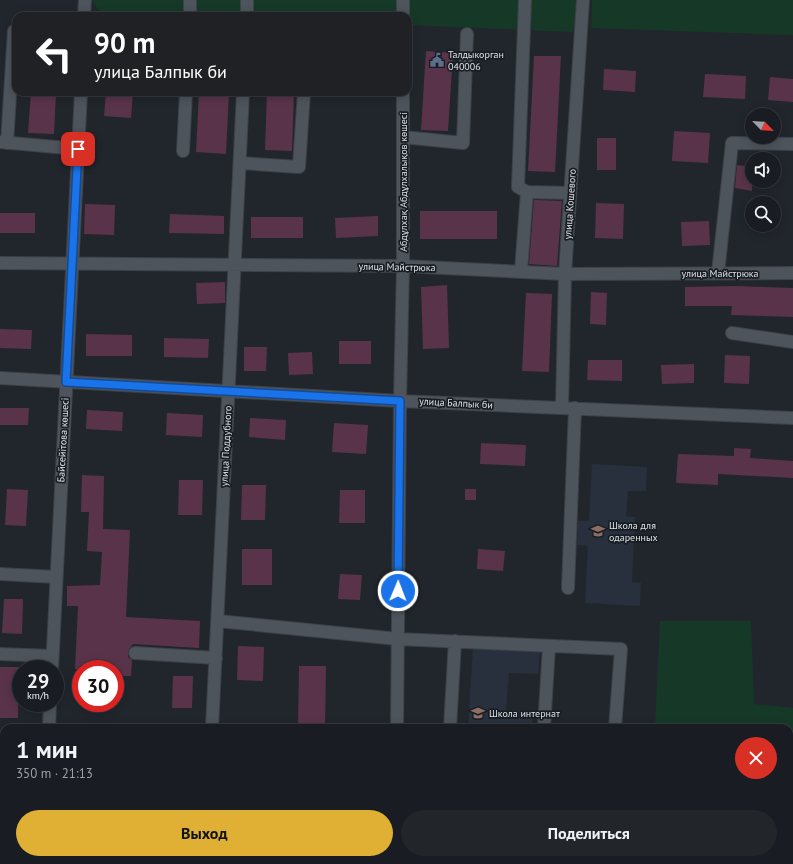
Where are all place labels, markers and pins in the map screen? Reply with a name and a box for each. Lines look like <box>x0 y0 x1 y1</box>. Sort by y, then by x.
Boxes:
place label: Талдыкорган 040006 <box>448 48 504 73</box>
public building icon: Талдыкорган 040006 <box>429 52 445 68</box>
pin <box>61 132 95 166</box>
place label: Школа для одаренных <box>609 519 658 544</box>
school or university icon: Школа для одаренных <box>590 523 606 539</box>
school or university icon: Школа интернат <box>470 705 486 721</box>
place label: Школа интернат <box>489 707 560 720</box>

